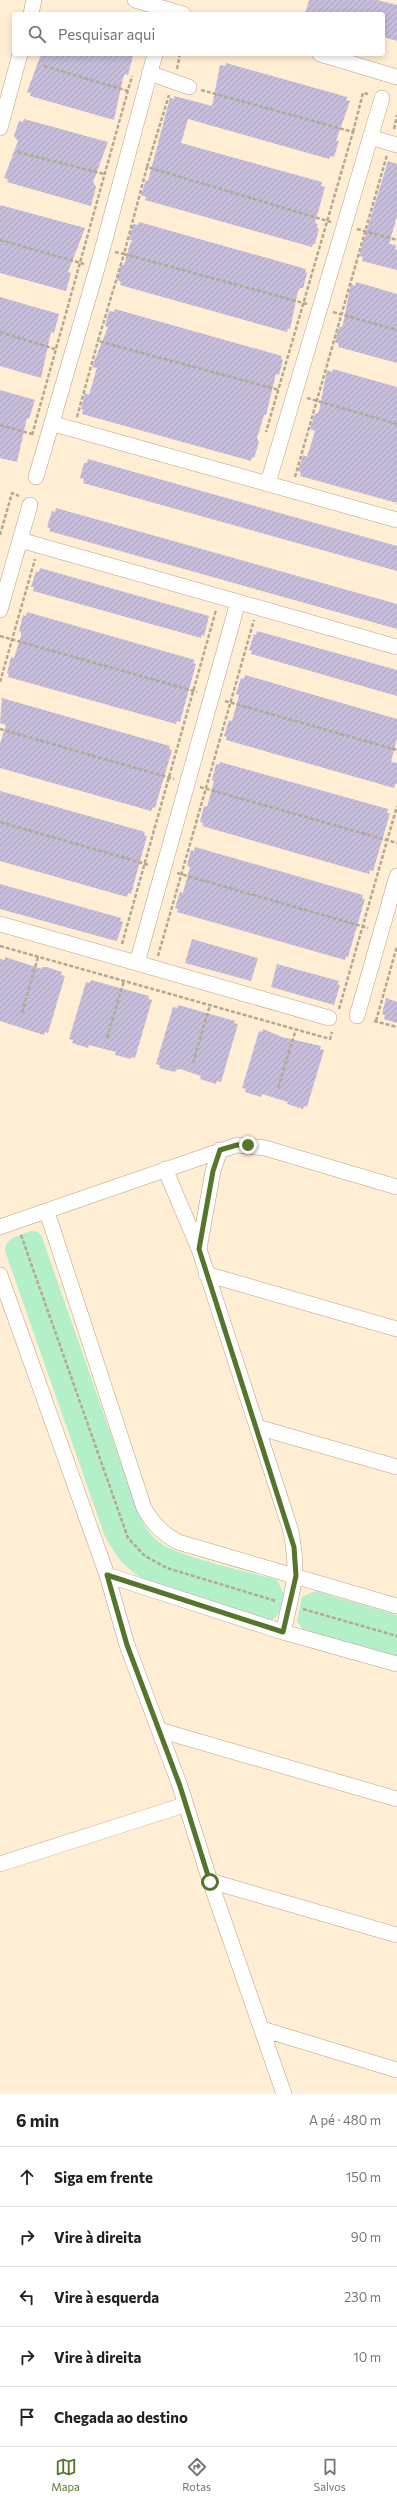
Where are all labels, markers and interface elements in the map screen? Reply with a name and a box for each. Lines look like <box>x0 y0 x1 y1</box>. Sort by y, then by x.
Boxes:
search box <box>12 12 385 56</box>
icon: search <box>26 23 48 45</box>
text: Pesquisar aqui <box>58 25 155 43</box>
route end <box>239 1136 257 1154</box>
route start <box>201 1873 219 1891</box>
text: 6 min <box>16 2110 59 2131</box>
text: A pé · 480 m <box>309 2112 381 2128</box>
icon: ahead <box>16 2166 38 2188</box>
text: Siga em frente <box>54 2168 153 2186</box>
text: 150 m <box>346 2169 381 2185</box>
icon: right <box>16 2226 38 2248</box>
text: Vire à direita <box>54 2228 142 2246</box>
text: 90 m <box>351 2229 381 2245</box>
icon: left <box>16 2286 38 2308</box>
text: Vire à esquerda <box>54 2288 159 2306</box>
text: 230 m <box>344 2289 381 2305</box>
icon: right <box>16 2346 38 2368</box>
text: Vire à direita <box>54 2348 142 2366</box>
text: 10 m <box>353 2349 381 2365</box>
icon: arrive <box>16 2406 38 2428</box>
text: Chegada ao destino <box>54 2408 188 2426</box>
tab: Mapa <box>51 2456 80 2493</box>
tab: Rotas <box>182 2456 211 2493</box>
tab: Salvos <box>314 2456 346 2493</box>

